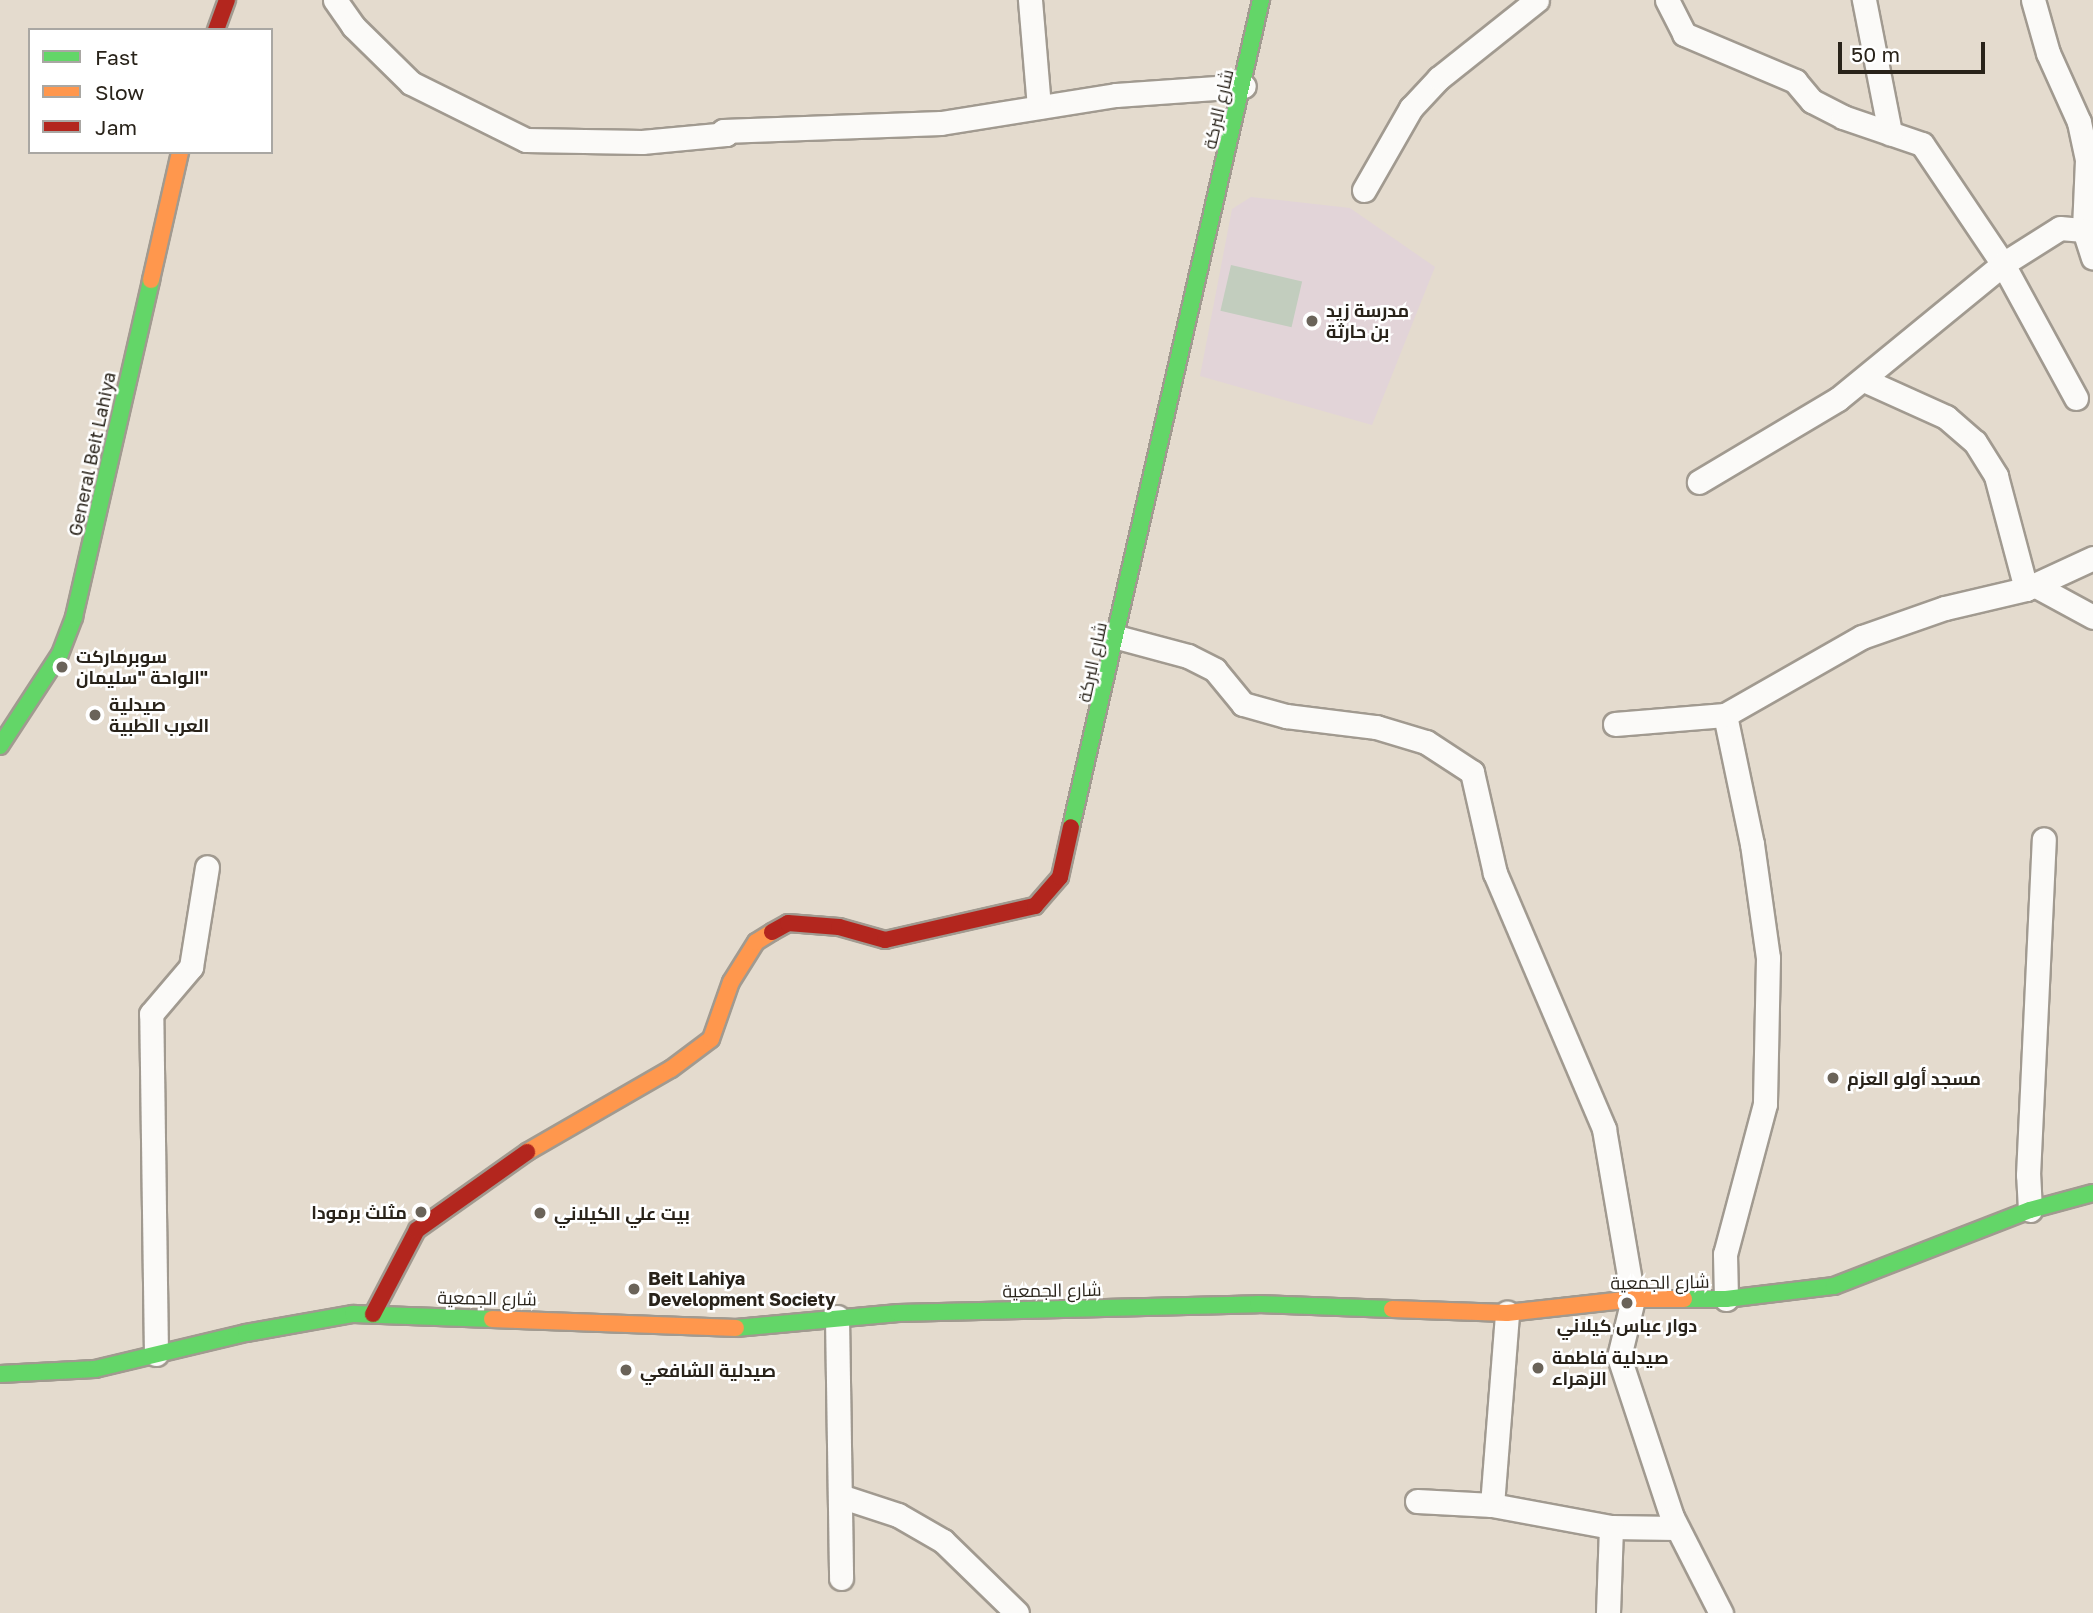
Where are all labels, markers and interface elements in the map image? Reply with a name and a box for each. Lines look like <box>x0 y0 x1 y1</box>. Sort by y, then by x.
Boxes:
legend <box>28 28 273 154</box>
scale bar <box>1841 28 1988 72</box>
text: 50 m <box>1851 41 1900 67</box>
text: Fast <box>95 44 138 70</box>
street label: شارع البركة <box>1198 67 1238 151</box>
text: Slow <box>95 79 144 105</box>
text: Jam <box>95 114 137 140</box>
place label: مدرسة زيد بن حارثة <box>1326 300 1409 342</box>
marker: مدرسة زيد بن حارثة <box>1304 313 1320 329</box>
street label: General Beit Lahiya <box>64 370 120 538</box>
street label: شارع البركة <box>1073 620 1111 704</box>
place label: سوبرماركت الواحة "سليمان" <box>76 646 208 688</box>
marker: سوبرماركت الواحة "سليمان" <box>54 659 70 675</box>
place label: صيدلية العرب الطبية <box>109 694 209 736</box>
marker: صيدلية العرب الطبية <box>87 707 103 723</box>
place label: مسجد أولو العزم <box>1847 1067 1981 1089</box>
marker: مسجد أولو العزم <box>1825 1070 1841 1086</box>
place label: مثلث برمودا <box>311 1201 407 1223</box>
place label: بيت علي الكيلاني <box>554 1202 690 1224</box>
marker: مثلث برمودا <box>413 1204 429 1220</box>
marker: بيت علي الكيلاني <box>532 1205 548 1221</box>
place label: Beit Lahiya Development Society <box>648 1268 836 1310</box>
street label: شارع الجمعية <box>1610 1270 1710 1294</box>
street label: شارع الجمعية <box>1002 1278 1102 1302</box>
marker: Beit Lahiya Development Society <box>626 1281 642 1297</box>
street label: شارع الجمعية <box>437 1286 537 1310</box>
marker: دوار عباس كيلاني <box>1619 1295 1635 1311</box>
place label: دوار عباس كيلاني <box>1557 1314 1697 1336</box>
place label: صيدلية فاطمة الزهراء <box>1552 1347 1669 1390</box>
place label: صيدلية الشافعي <box>640 1359 776 1381</box>
marker: صيدلية فاطمة الزهراء <box>1530 1360 1546 1376</box>
marker: صيدلية الشافعي <box>618 1362 634 1378</box>

